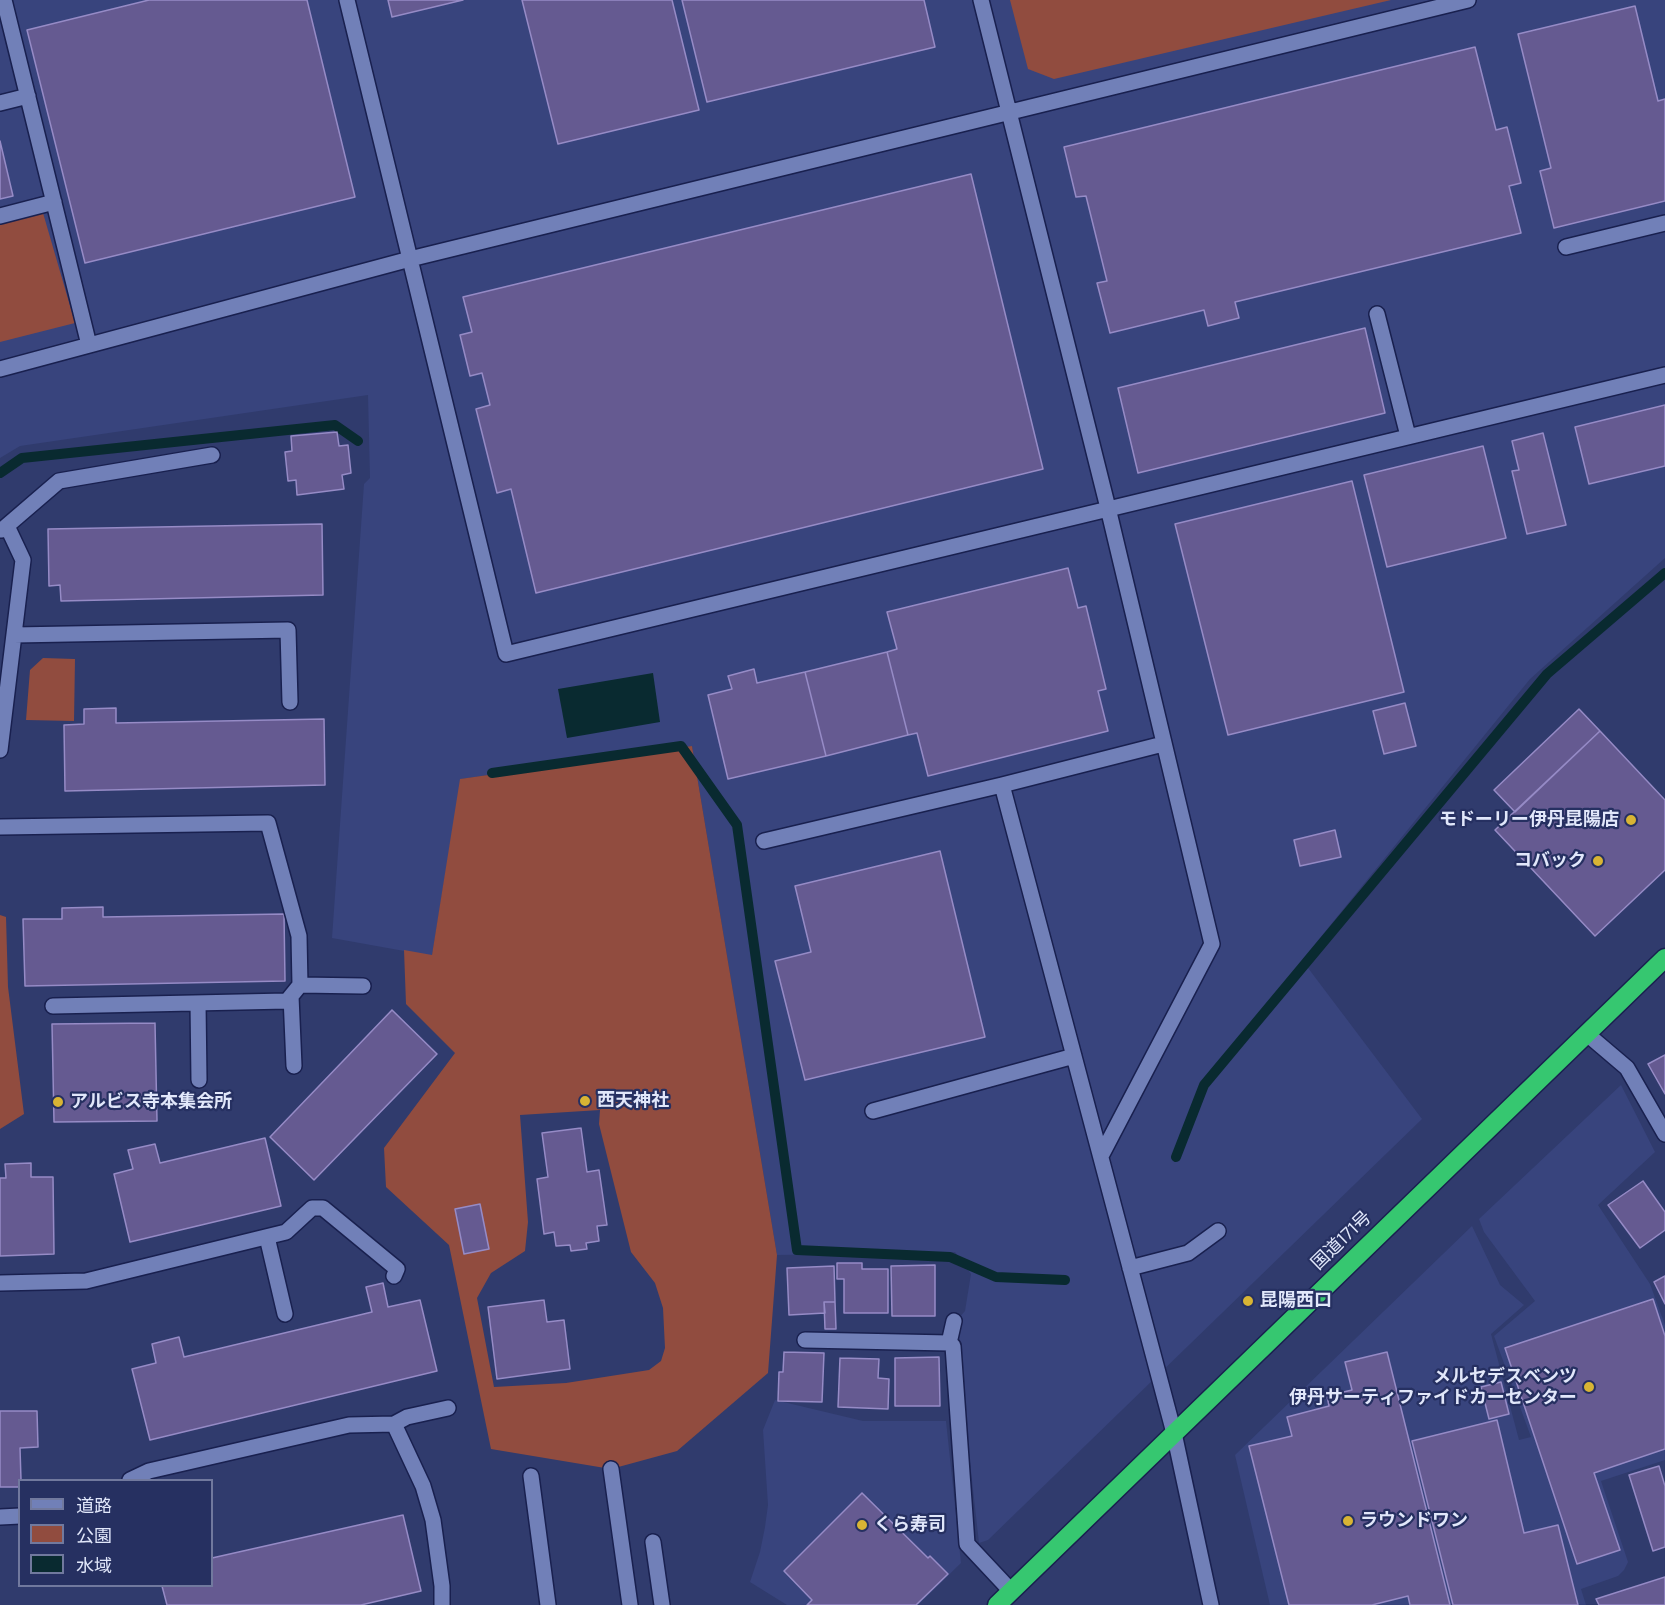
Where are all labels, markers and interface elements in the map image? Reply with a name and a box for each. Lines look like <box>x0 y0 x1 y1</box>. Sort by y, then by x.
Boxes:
place label: モドーリー伊丹昆陽店 <box>1439 809 1619 831</box>
marker: モドーリー伊丹昆陽店 <box>1624 813 1638 827</box>
place label: コバック <box>1514 850 1586 872</box>
marker: コバック <box>1591 854 1605 868</box>
place label: 西天神社 <box>597 1090 669 1112</box>
place label: アルビス寺本集会所 <box>70 1091 232 1113</box>
marker: 西天神社 <box>578 1094 592 1108</box>
marker: アルビス寺本集会所 <box>51 1095 65 1109</box>
street label: 国道171号 <box>1308 1207 1376 1275</box>
place label: 昆陽西口 <box>1260 1290 1332 1312</box>
marker: 昆陽西口 <box>1241 1294 1255 1308</box>
place label: メルセデスベンツ 伊丹サーティファイドカーセンター <box>1289 1366 1577 1408</box>
marker: メルセデスベンツ 伊丹サーティファイドカーセンター <box>1582 1380 1596 1394</box>
legend <box>18 1479 213 1587</box>
text: 道路 <box>76 1494 112 1518</box>
place label: ラウンドワン <box>1360 1510 1468 1532</box>
place label: くら寿司 <box>874 1514 946 1536</box>
marker: ラウンドワン <box>1341 1514 1355 1528</box>
marker: くら寿司 <box>855 1518 869 1532</box>
text: 公園 <box>76 1524 112 1548</box>
text: 水域 <box>76 1554 112 1578</box>

